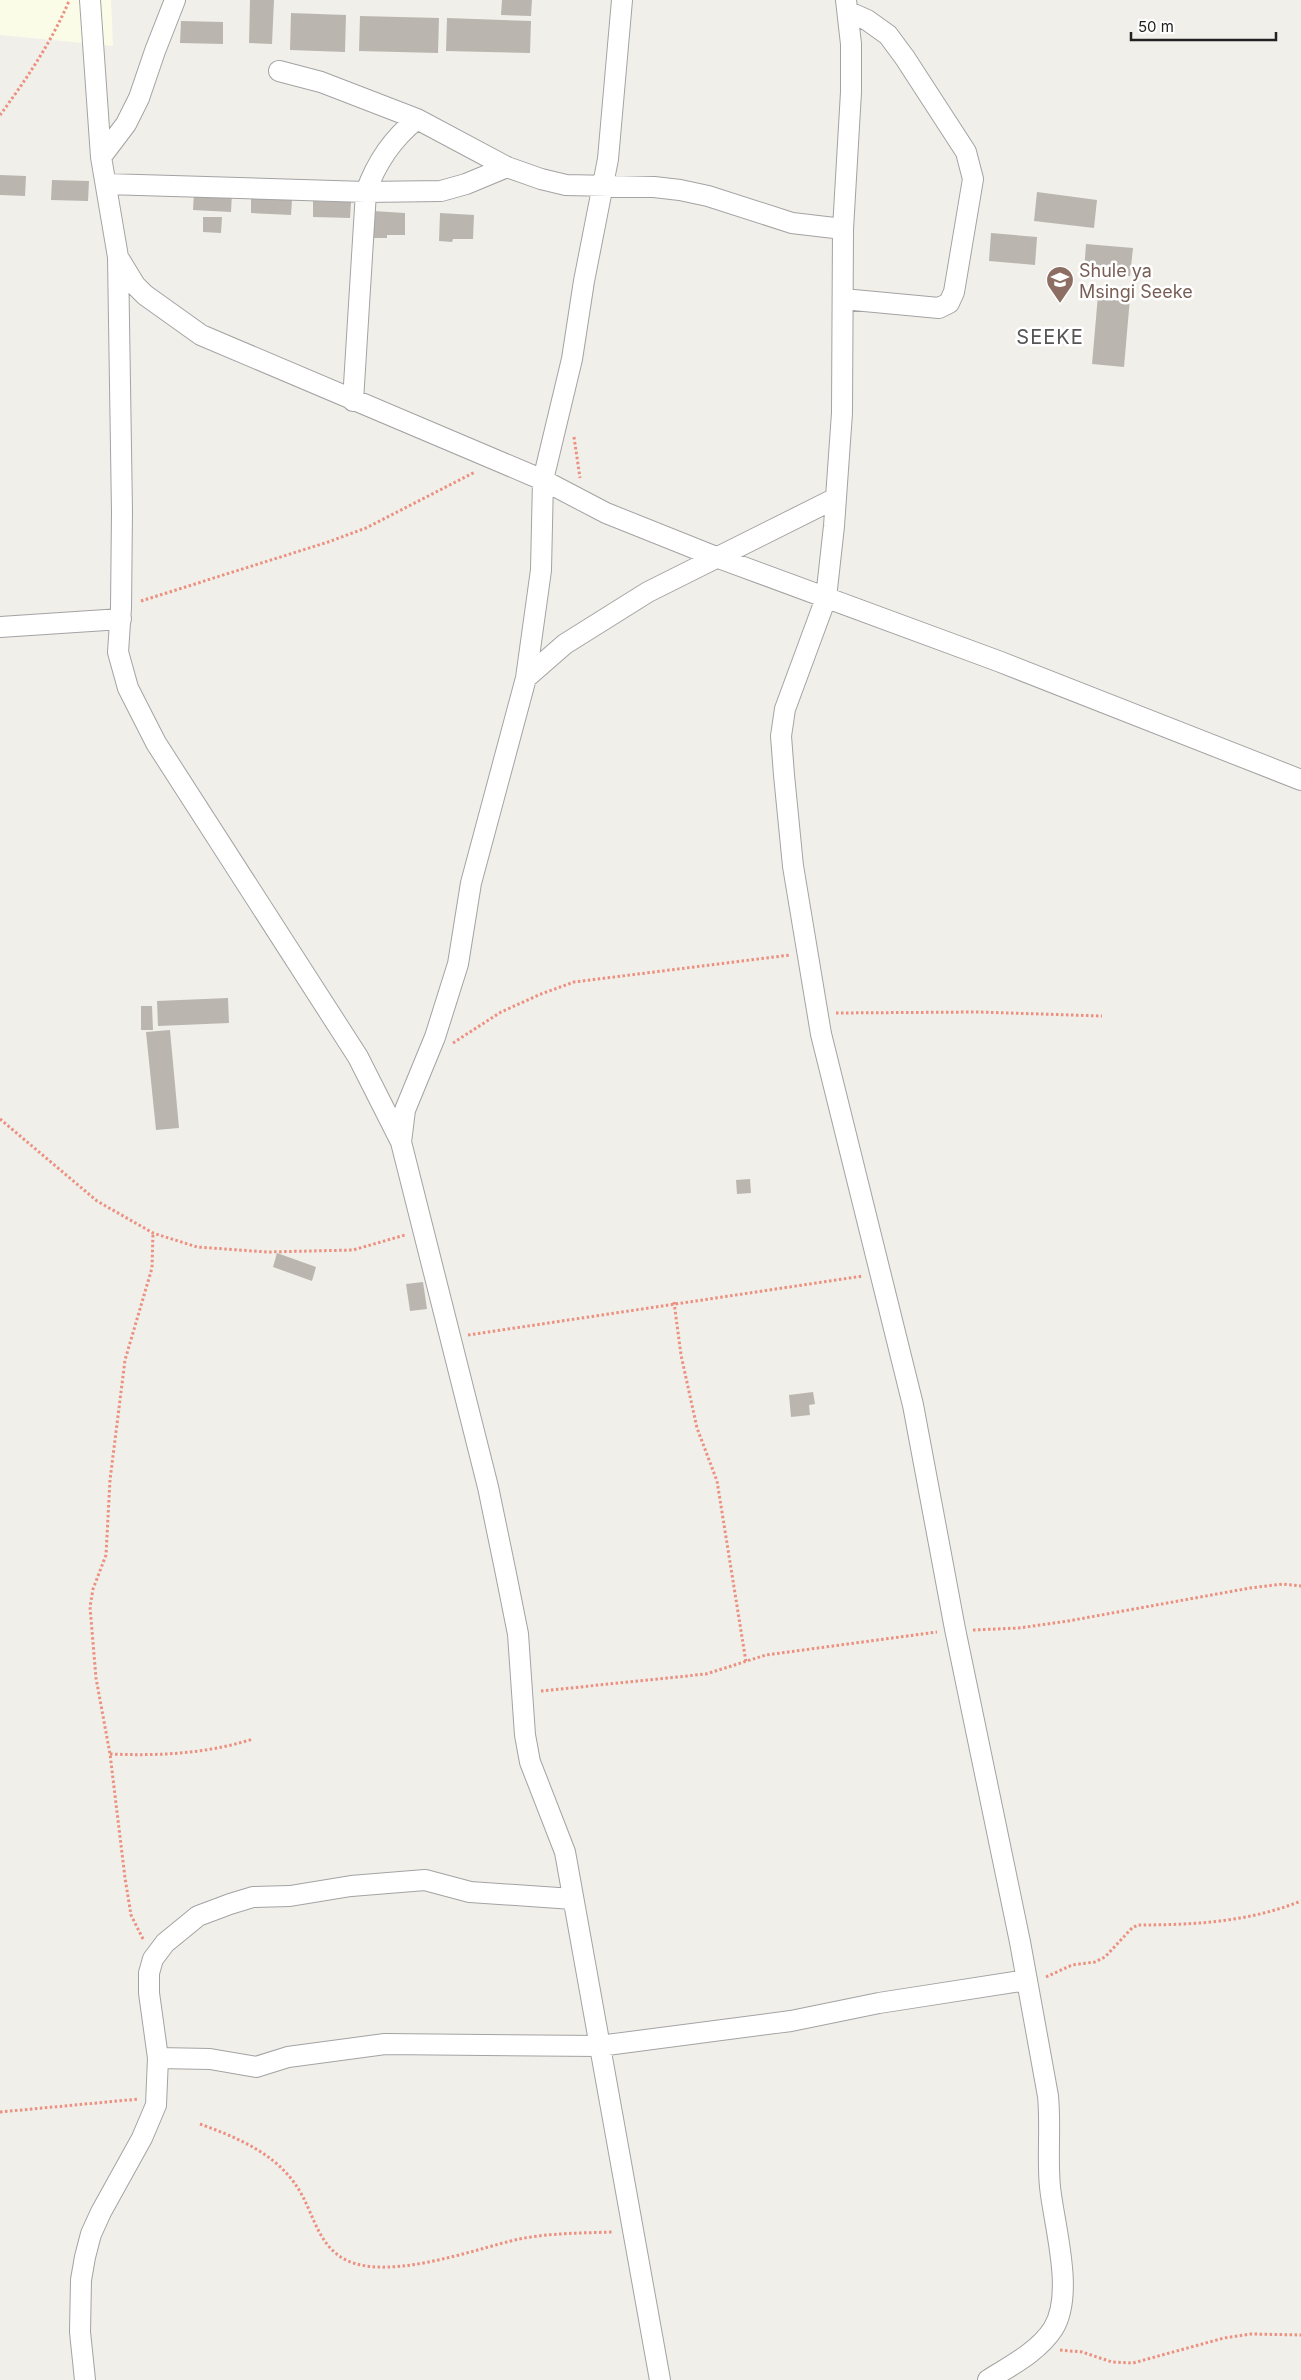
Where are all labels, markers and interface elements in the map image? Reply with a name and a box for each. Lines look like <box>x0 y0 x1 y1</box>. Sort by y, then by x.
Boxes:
scale bar <box>1131 10 1276 42</box>
text: 50 m <box>1138 17 1174 36</box>
place label: Shule ya Msingi Seeke <box>1079 260 1193 302</box>
school or university icon: Shule ya Msingi Seeke <box>1045 265 1075 304</box>
district label: SEEKE <box>1016 325 1084 349</box>

